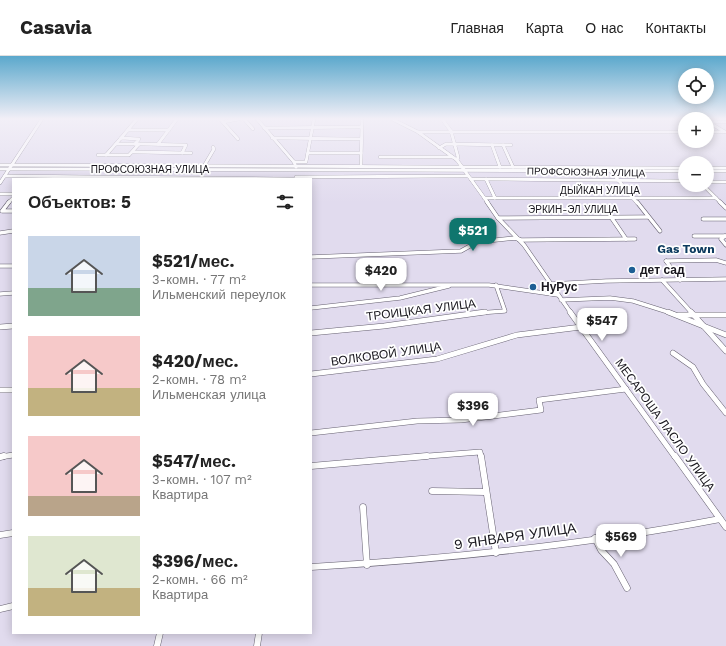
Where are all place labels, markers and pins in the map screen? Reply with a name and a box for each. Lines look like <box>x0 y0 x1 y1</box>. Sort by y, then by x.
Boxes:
pin: $521 <box>449 218 497 252</box>
pin: $420 <box>357 258 405 292</box>
place label: дет сад <box>640 263 685 277</box>
marker: дет сад <box>627 265 637 275</box>
place label: НуРус <box>541 280 578 294</box>
marker: НуРус <box>528 282 538 292</box>
pin: $547 <box>578 308 626 342</box>
pin: $396 <box>449 393 497 427</box>
pin: $569 <box>597 524 645 558</box>

